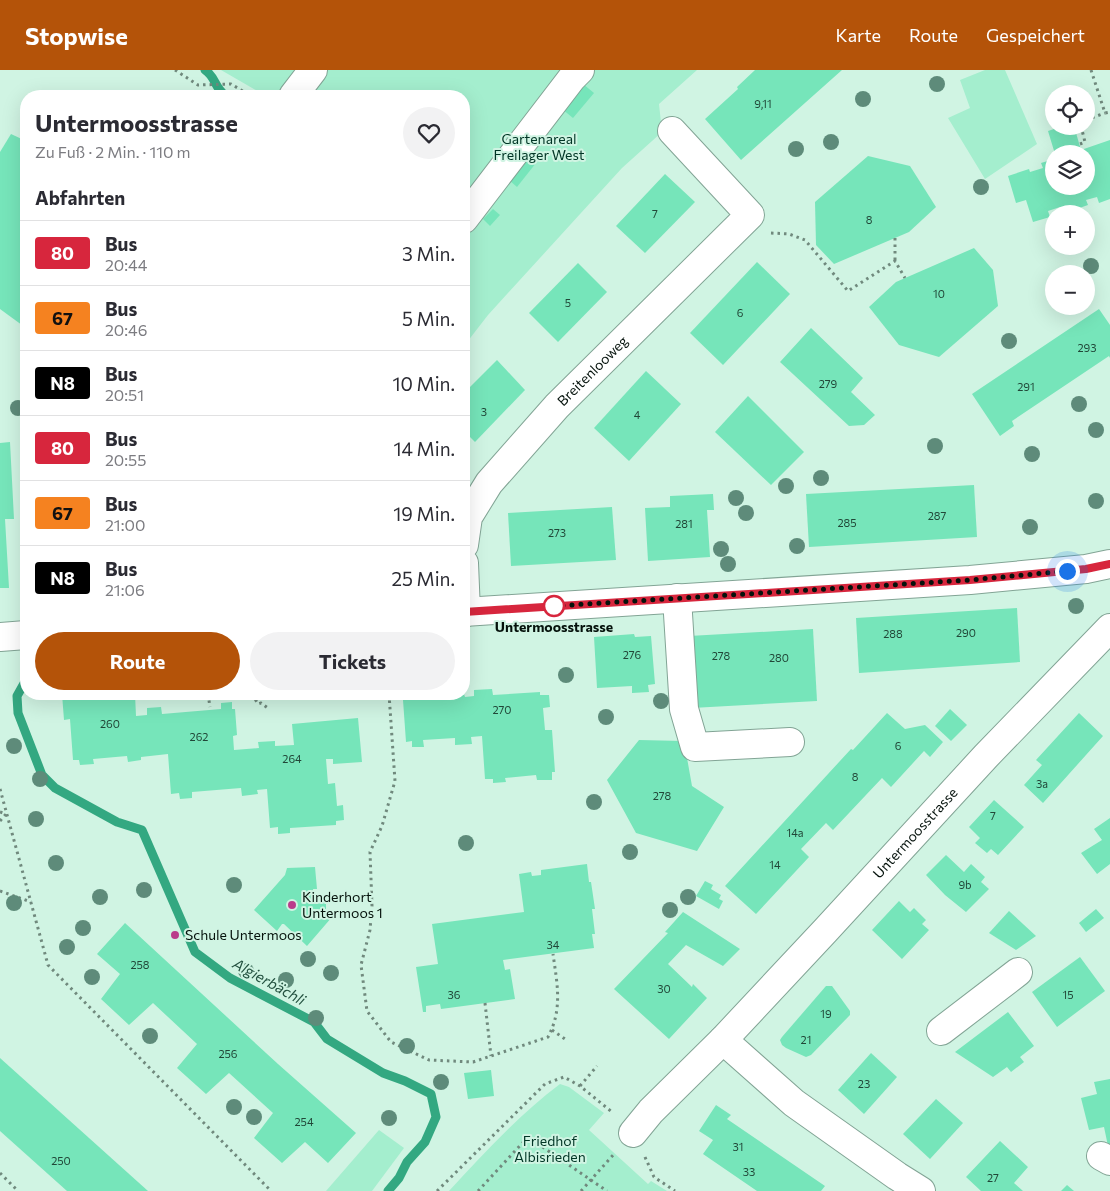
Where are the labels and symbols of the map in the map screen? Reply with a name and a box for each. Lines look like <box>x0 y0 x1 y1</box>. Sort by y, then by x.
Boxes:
house number: 9,11 <box>754 97 772 110</box>
park label: Gartenareal Freilager West <box>494 130 585 163</box>
house number: 7 <box>652 207 658 220</box>
house number: 8 <box>866 213 873 226</box>
house number: 10 <box>933 287 945 300</box>
house number: 5 <box>565 296 571 309</box>
house number: 6 <box>737 306 744 319</box>
street label: Breitenlooweg <box>553 332 631 409</box>
house number: 293 <box>1078 341 1097 354</box>
house number: 279 <box>819 377 838 390</box>
house number: 291 <box>1017 380 1035 393</box>
house number: 3 <box>481 405 487 418</box>
house number: 4 <box>634 408 641 421</box>
house number: 287 <box>928 509 946 522</box>
house number: 285 <box>837 516 857 529</box>
house number: 281 <box>675 517 693 530</box>
house number: 273 <box>548 526 566 539</box>
your location <box>1055 559 1080 584</box>
marker: Untermoosstrasse <box>543 595 565 617</box>
place label: Untermoosstrasse <box>495 618 613 635</box>
house number: 290 <box>956 626 976 639</box>
house number: 288 <box>883 627 903 640</box>
house number: 276 <box>623 648 642 661</box>
house number: 278 <box>712 649 731 662</box>
house number: 280 <box>769 651 789 664</box>
house number: 270 <box>492 703 512 716</box>
house number: 260 <box>100 717 120 730</box>
house number: 262 <box>190 730 208 743</box>
house number: 6 <box>895 739 902 752</box>
house number: 264 <box>282 752 302 765</box>
house number: 8 <box>852 770 859 783</box>
house number: 3a <box>1036 777 1048 790</box>
street label: Untermoosstrasse <box>869 784 961 881</box>
house number: 278 <box>653 789 672 802</box>
house number: 7 <box>990 809 996 822</box>
house number: 14a <box>786 826 804 839</box>
house number: 14 <box>769 858 781 871</box>
house number: 9b <box>958 878 972 891</box>
place label: Kinderhort Untermoos 1 <box>302 888 383 921</box>
marker: Kinderhort Untermoos 1 <box>286 899 298 911</box>
place label: Schule Untermoos <box>185 926 302 943</box>
marker: Schule Untermoos <box>169 929 181 941</box>
house number: 34 <box>547 938 560 951</box>
water label: Algierbächli <box>229 953 310 1009</box>
house number: 258 <box>130 958 150 971</box>
house number: 30 <box>657 982 671 995</box>
house number: 36 <box>448 988 461 1001</box>
house number: 15 <box>1062 988 1074 1001</box>
house number: 19 <box>820 1007 832 1020</box>
house number: 21 <box>801 1033 811 1046</box>
house number: 256 <box>218 1047 238 1060</box>
house number: 23 <box>858 1077 870 1090</box>
house number: 254 <box>294 1115 314 1128</box>
park label: Friedhof Albisrieden <box>514 1132 586 1165</box>
house number: 31 <box>733 1140 743 1153</box>
house number: 250 <box>51 1154 71 1167</box>
house number: 33 <box>743 1165 755 1178</box>
house number: 27 <box>987 1171 999 1184</box>

